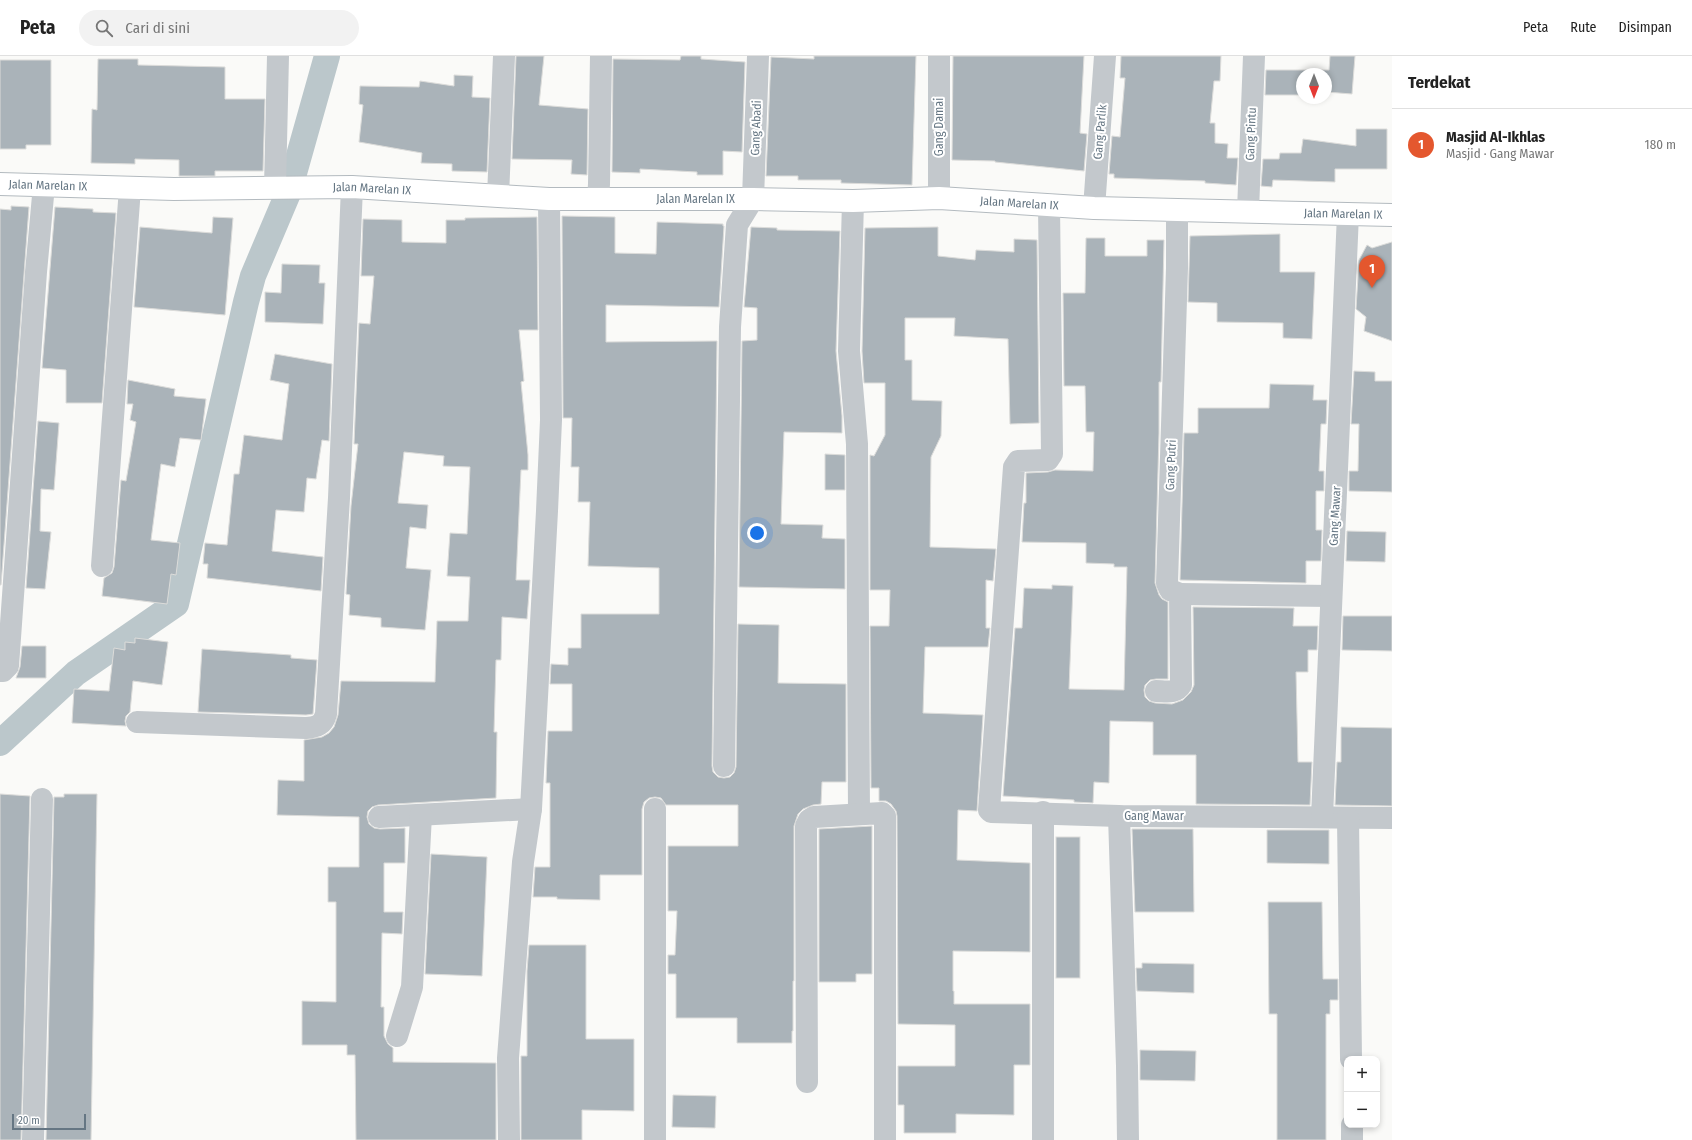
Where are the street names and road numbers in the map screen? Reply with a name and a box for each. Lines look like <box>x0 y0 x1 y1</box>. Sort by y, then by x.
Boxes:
street label: Gang Damai <box>932 98 946 156</box>
street label: Gang Abadi <box>748 100 764 156</box>
street label: Gang Parlik <box>1091 104 1109 160</box>
street label: Gang Pintu <box>1243 107 1259 161</box>
street label: Jalan Marelan IX <box>8 177 88 194</box>
street label: Jalan Marelan IX <box>333 180 412 198</box>
street label: Jalan Marelan IX <box>656 192 735 206</box>
street label: Jalan Marelan IX <box>980 194 1059 213</box>
street label: Jalan Marelan IX <box>1304 206 1383 222</box>
street label: Gang Putri <box>1163 439 1179 491</box>
street label: Gang Mawar <box>1326 485 1344 546</box>
street label: Gang Mawar <box>1124 809 1185 823</box>

